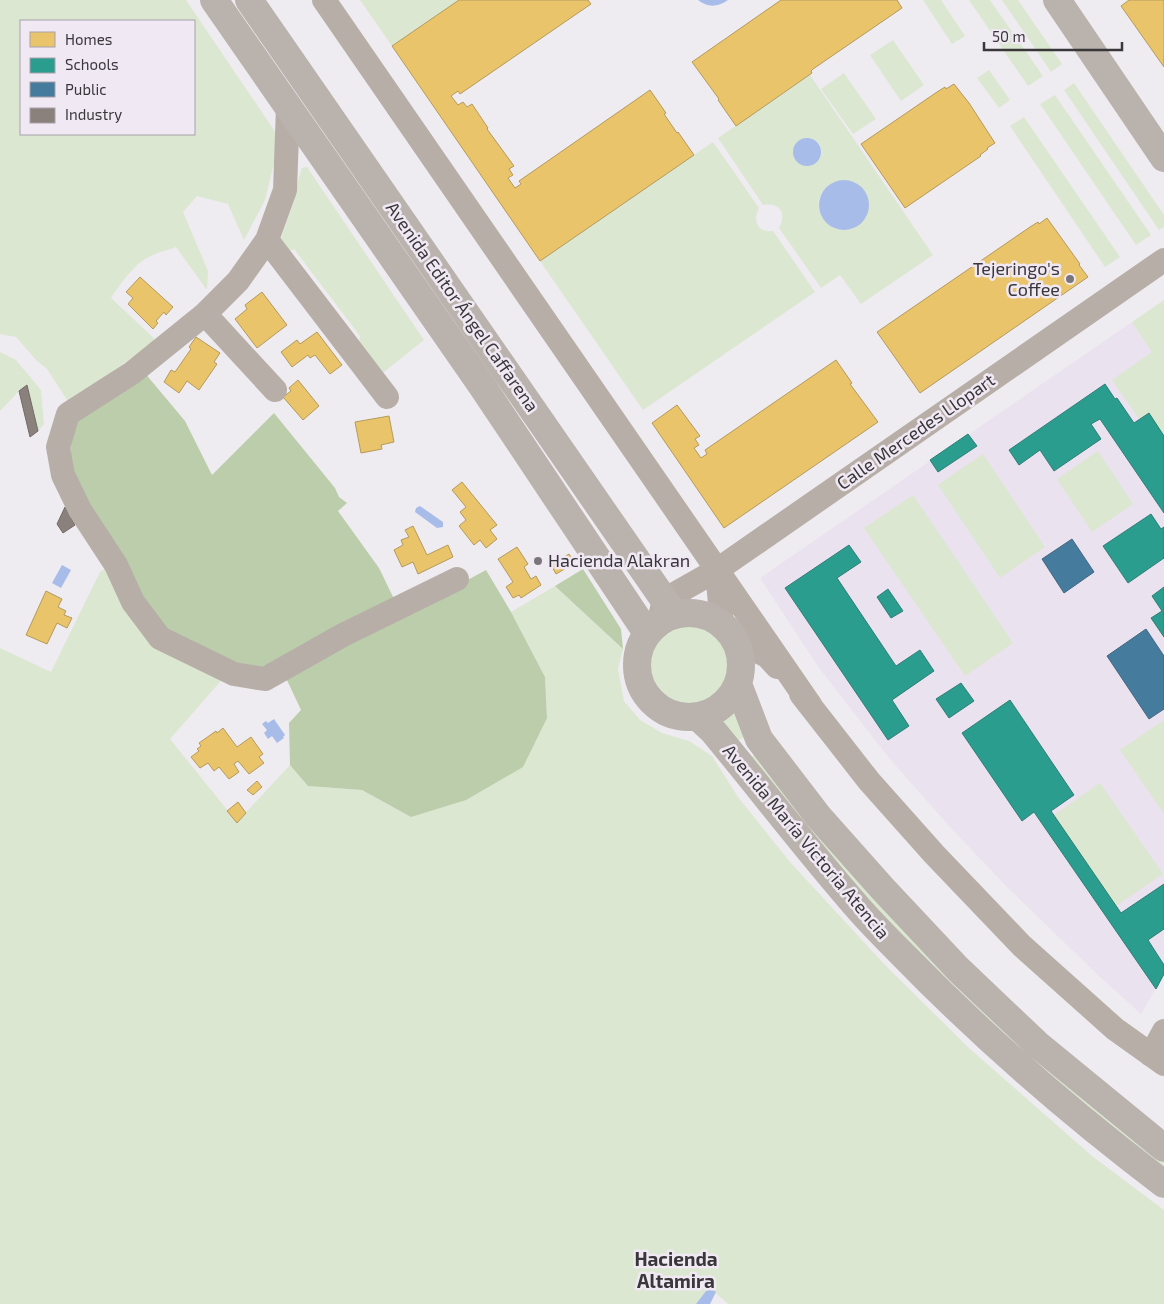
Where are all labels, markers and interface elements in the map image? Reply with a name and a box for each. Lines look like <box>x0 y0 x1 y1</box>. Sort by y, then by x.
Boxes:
legend <box>20 20 195 135</box>
scale bar <box>984 20 1122 52</box>
text: 50 m <box>992 27 1026 45</box>
text: Homes <box>65 30 112 48</box>
text: Schools <box>65 55 119 73</box>
text: Public <box>65 80 106 98</box>
text: Industry <box>65 105 122 123</box>
street label: Avenida Editor Ángel Caffarena <box>382 197 544 416</box>
place label: Tejeringo's Coffee <box>973 257 1060 300</box>
marker: Tejeringo's Coffee <box>1064 273 1076 285</box>
street label: Calle Mercedes Llopart <box>832 368 999 494</box>
place label: Hacienda Alakran <box>548 549 690 571</box>
marker: Hacienda Alakran <box>532 555 544 567</box>
street label: Avenida María Victoria Atencia <box>719 739 895 943</box>
district label: Hacienda Altamira <box>634 1247 718 1292</box>

